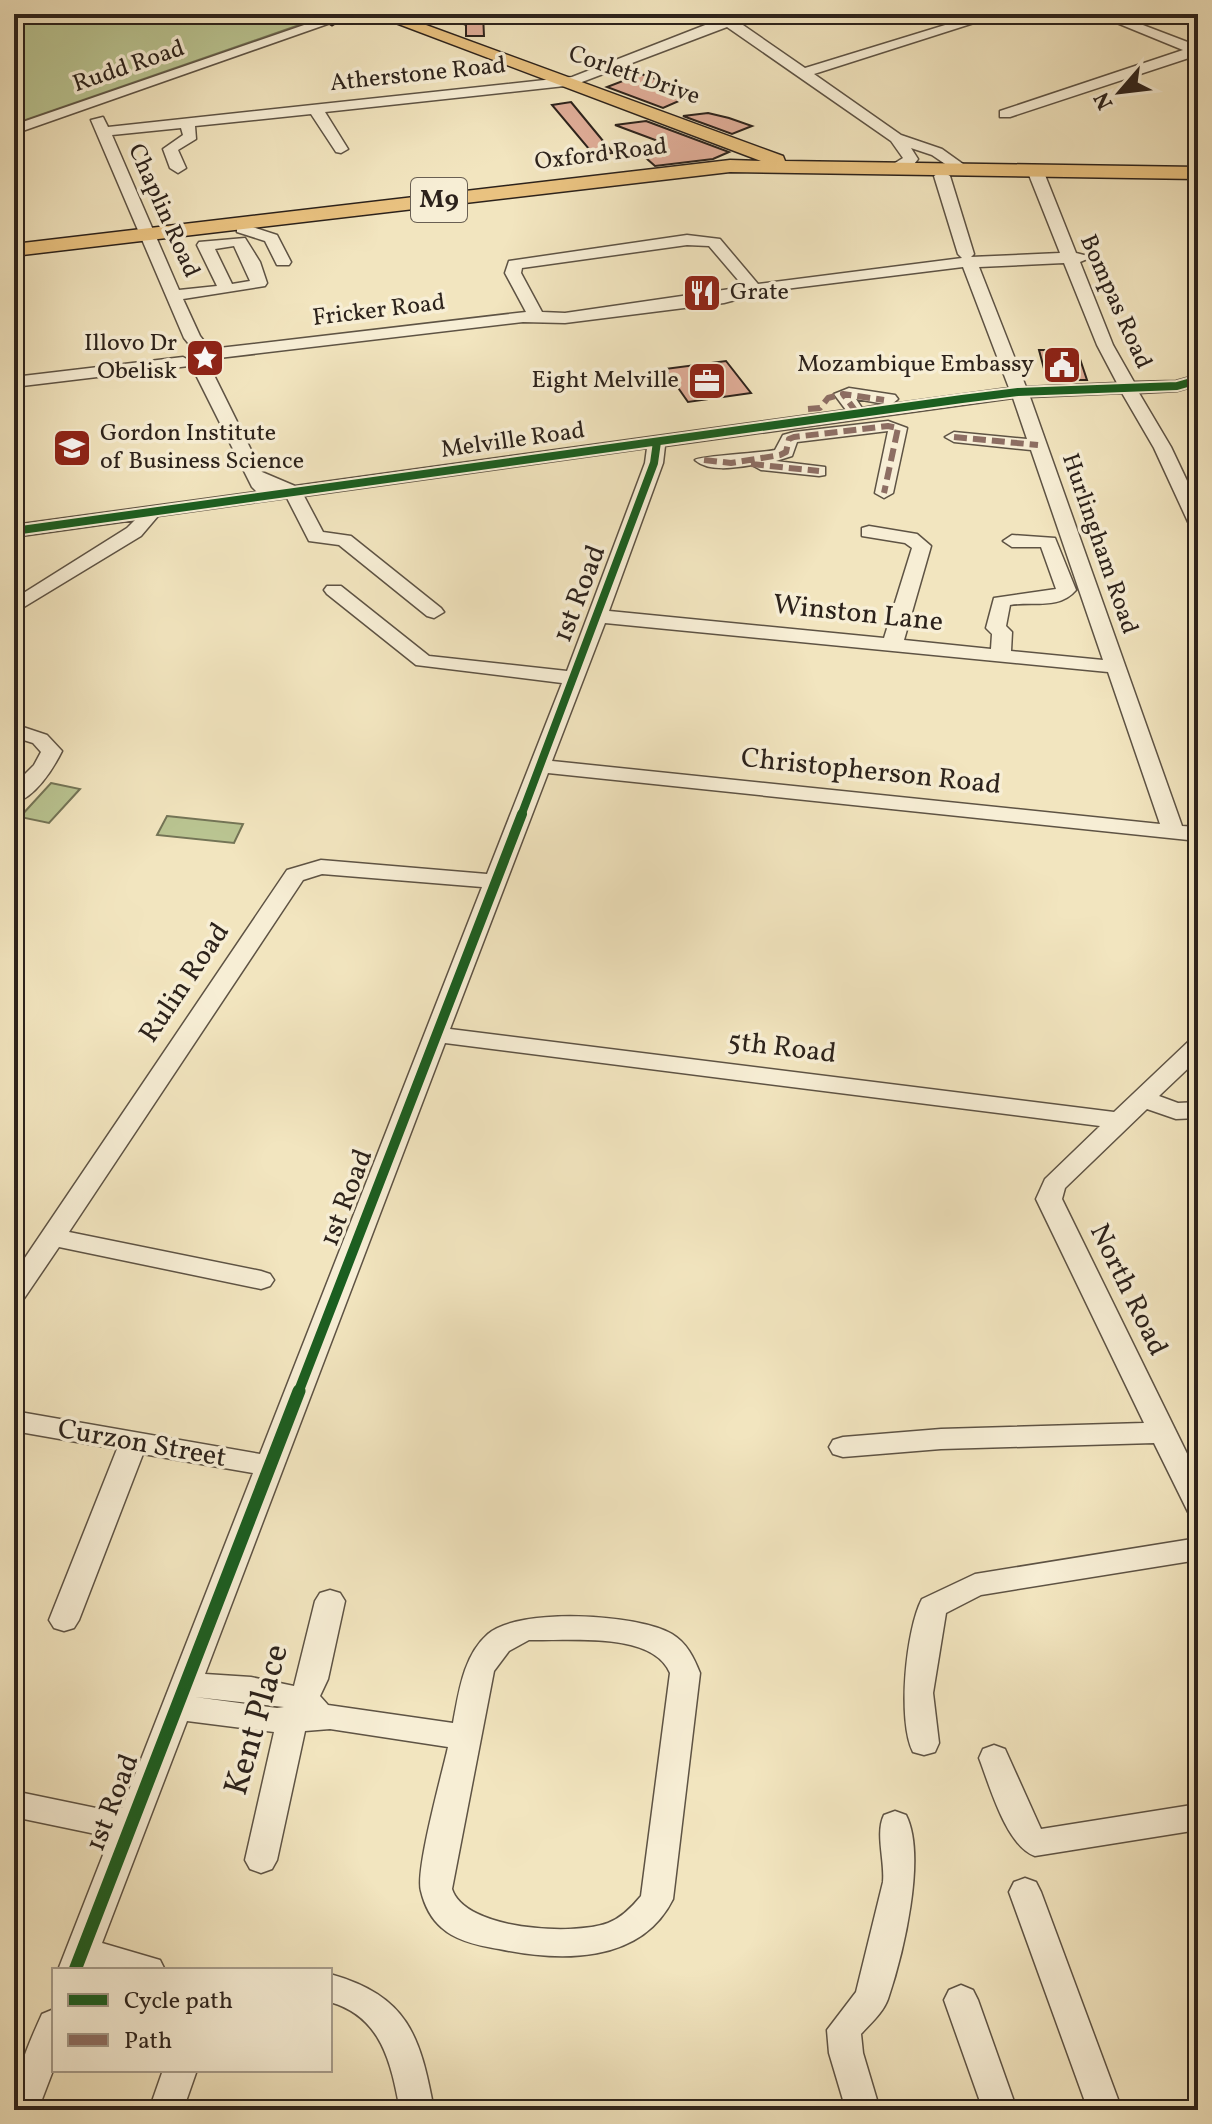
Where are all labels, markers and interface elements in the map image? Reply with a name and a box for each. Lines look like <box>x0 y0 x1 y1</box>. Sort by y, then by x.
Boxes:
street label: Rudd Road <box>69 32 189 102</box>
street label: Corlett Drive <box>564 38 704 114</box>
street label: Atherstone Road <box>328 49 508 101</box>
north arrow <box>1080 52 1160 132</box>
text: N <box>1087 86 1122 115</box>
street label: Oxford Road <box>533 130 669 180</box>
street label: Chaplin Road <box>118 139 208 283</box>
road number: M9 <box>411 178 467 222</box>
street label: Bompas Road <box>1070 229 1160 375</box>
restaurant icon: Grate <box>681 272 723 314</box>
place label: Grate <box>730 276 789 310</box>
street label: Fricker Road <box>311 286 447 336</box>
place label: Illovo Dr Obelisk <box>84 327 177 389</box>
place icon: Illovo Dr Obelisk <box>184 337 226 379</box>
public building icon: Mozambique Embassy <box>1041 344 1083 386</box>
place label: Mozambique Embassy <box>797 348 1034 382</box>
office icon: Eight Melville <box>686 360 728 402</box>
place label: Eight Melville <box>532 364 679 398</box>
street label: Melville Road <box>439 414 587 468</box>
place label: Gordon Institute of Business Science <box>100 417 304 479</box>
school or university icon: Gordon Institute of Business Science <box>51 427 93 469</box>
street label: Hurlingham Road <box>1052 449 1146 639</box>
street label: 1st Road <box>544 540 616 648</box>
street label: Winston Lane <box>771 586 945 642</box>
street label: Christopherson Road <box>739 739 1003 805</box>
street label: Rulin Road <box>130 915 240 1051</box>
street label: 5th Road <box>726 1022 838 1074</box>
street label: 1st Road <box>311 1144 383 1252</box>
street label: North Road <box>1079 1217 1177 1363</box>
street label: Curzon Street <box>55 1410 229 1478</box>
street label: Kent Place <box>214 1639 302 1801</box>
street label: 1st Road <box>77 1749 149 1857</box>
legend <box>52 1968 332 2072</box>
text: Cycle path <box>124 1985 233 2019</box>
text: Path <box>124 2025 172 2059</box>

